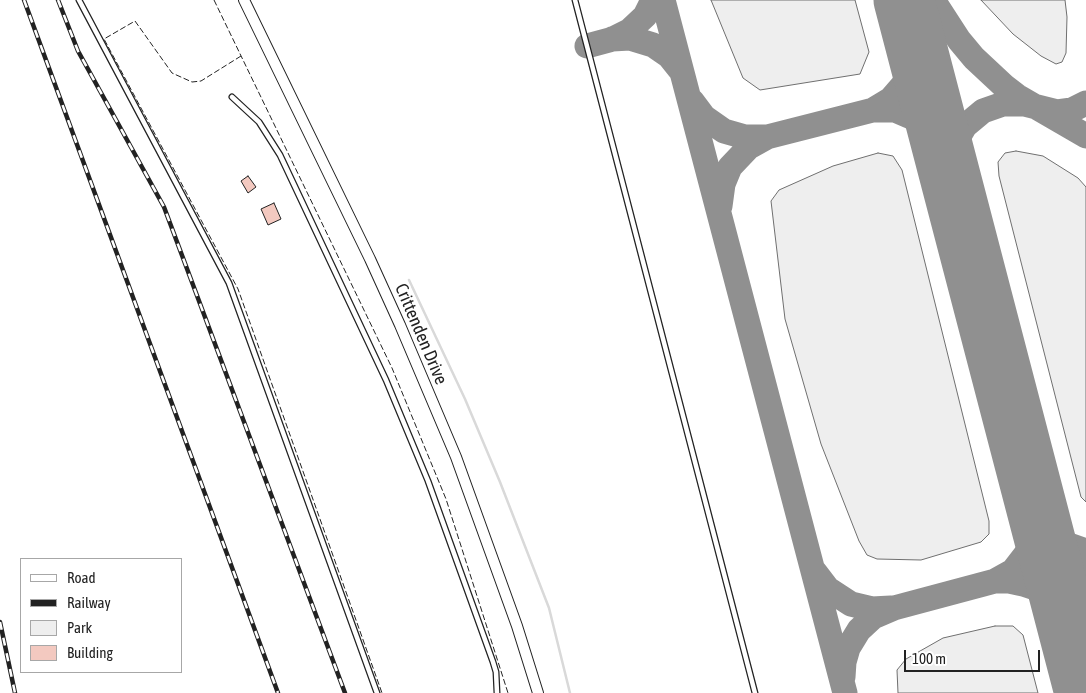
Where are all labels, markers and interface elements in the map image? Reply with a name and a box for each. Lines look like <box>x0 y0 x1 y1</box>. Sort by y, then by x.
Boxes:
street label: Crittenden Drive <box>390 280 452 388</box>
legend <box>20 558 182 673</box>
text: Road <box>67 569 96 586</box>
text: Railway <box>67 594 111 611</box>
text: Park <box>67 619 92 636</box>
scale bar <box>906 640 1042 672</box>
text: Building <box>67 644 113 661</box>
text: 100 m <box>912 650 946 667</box>

